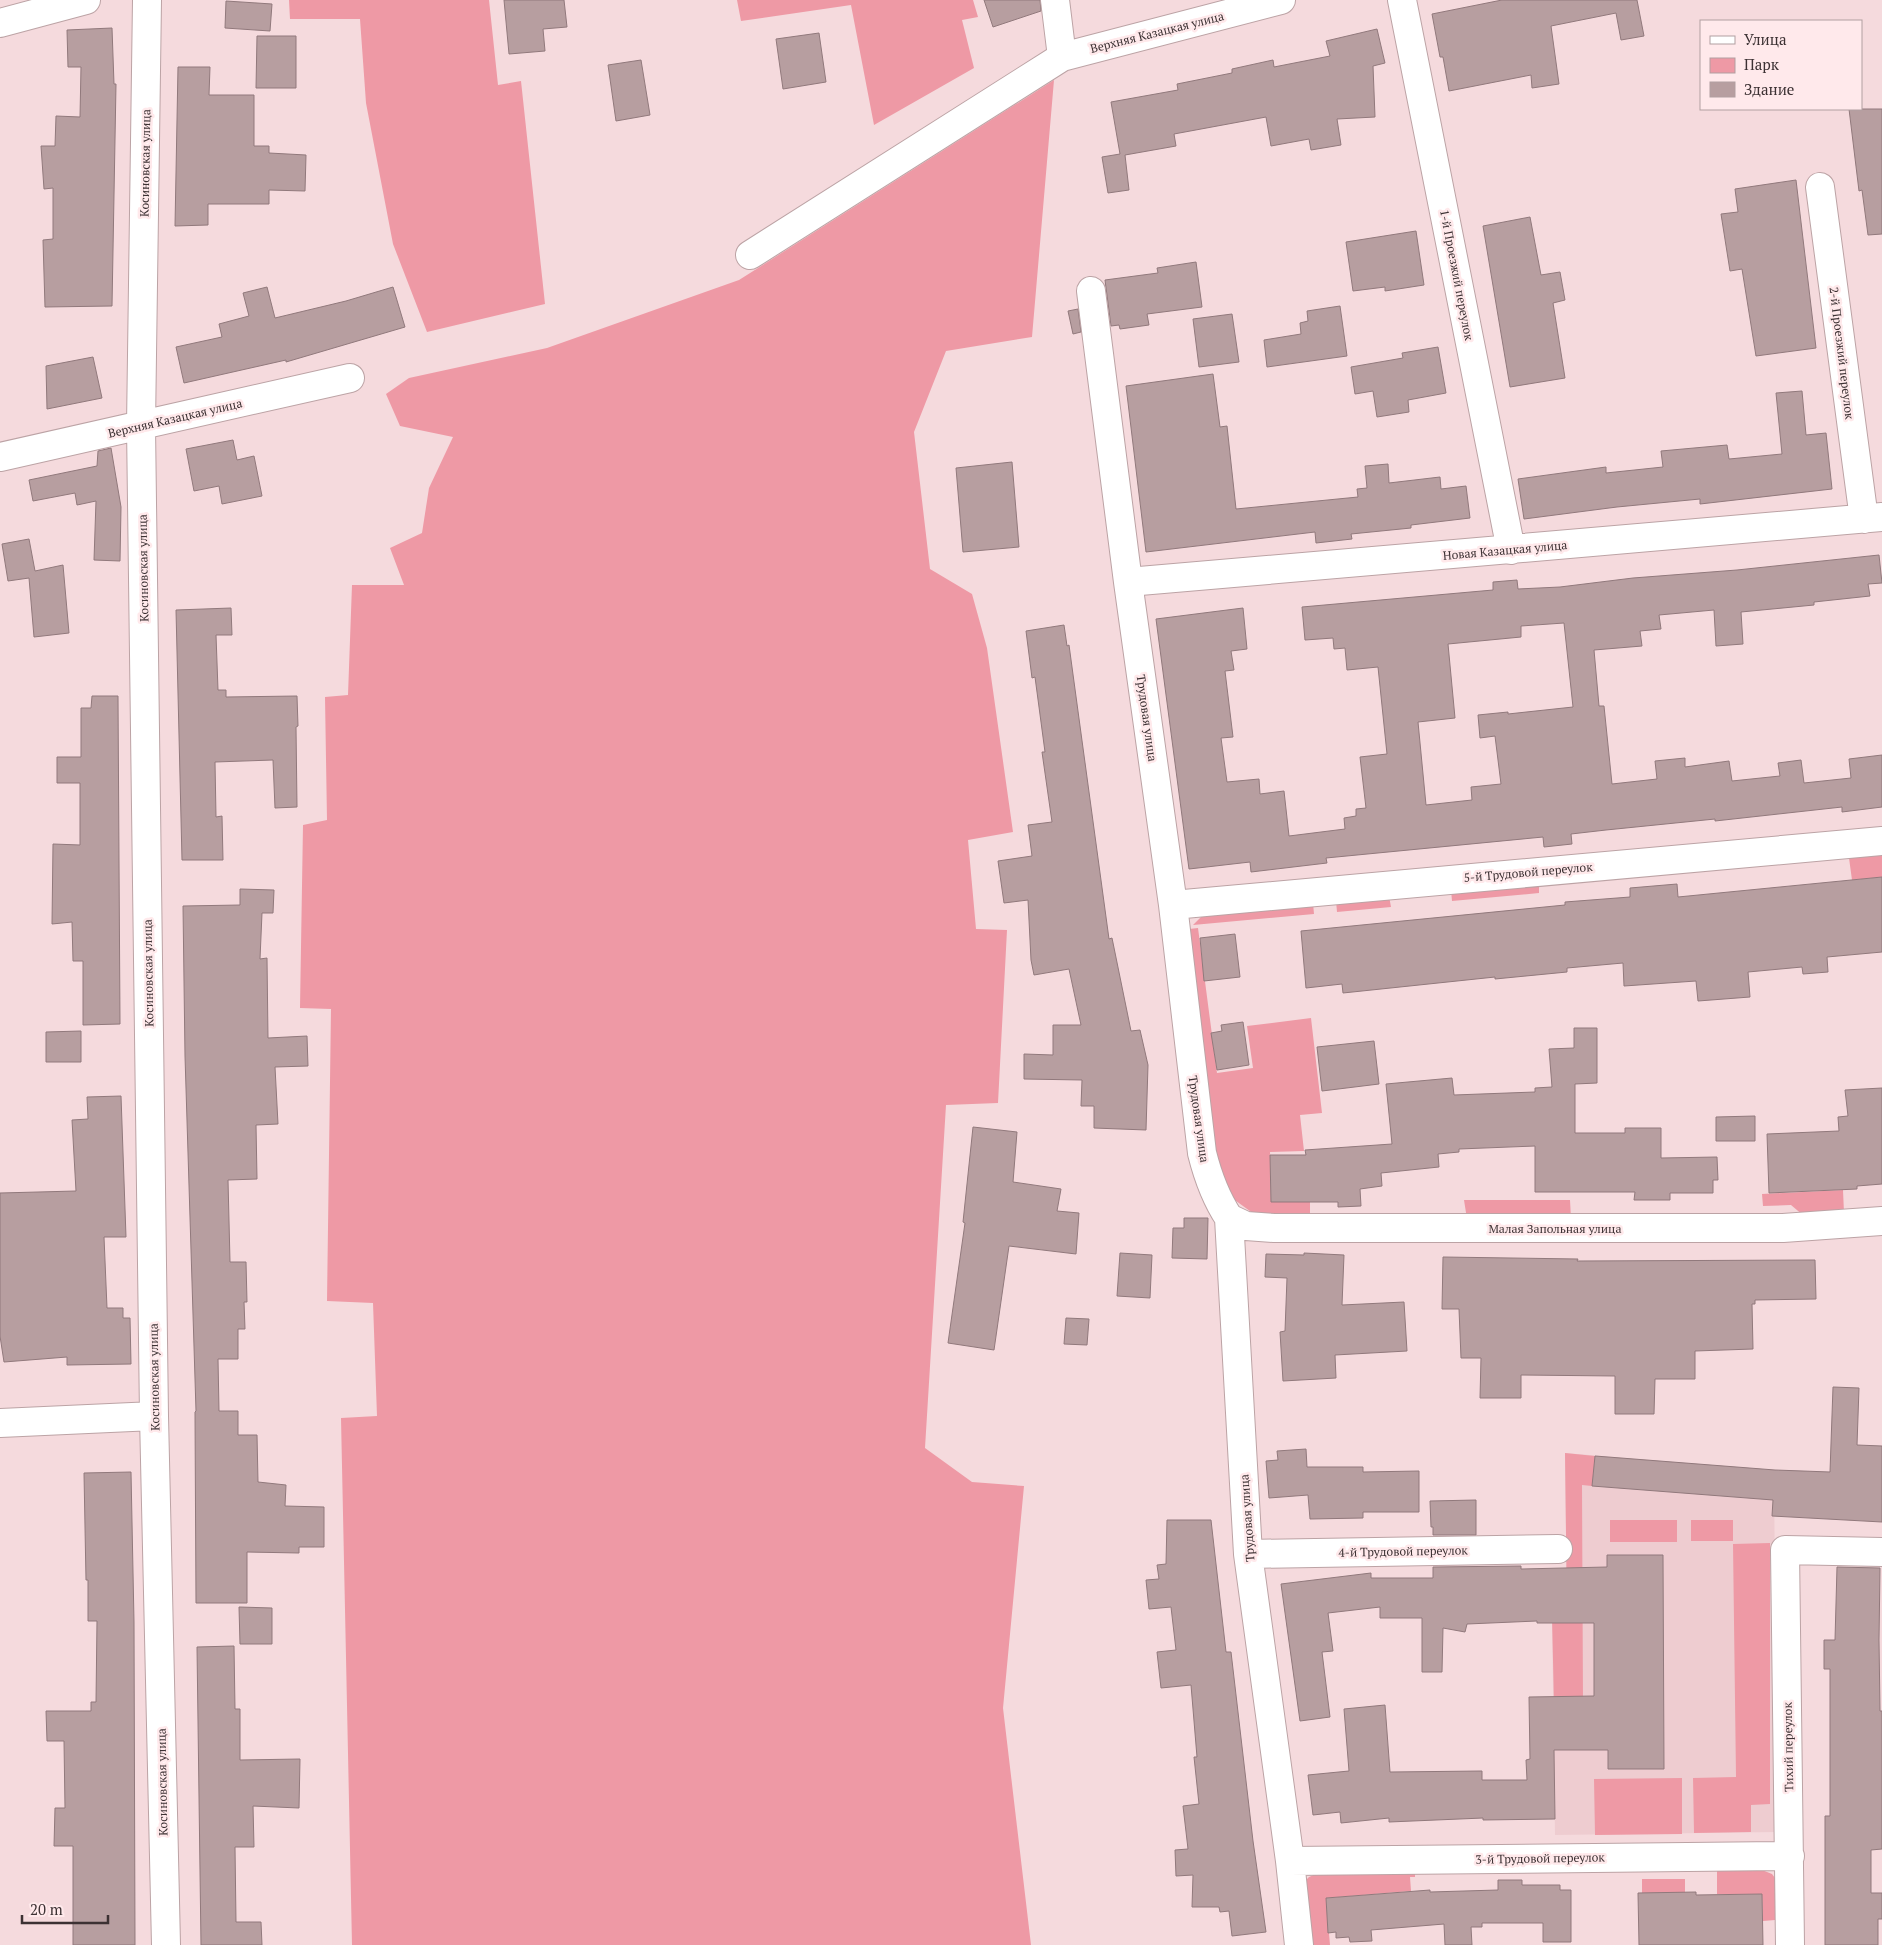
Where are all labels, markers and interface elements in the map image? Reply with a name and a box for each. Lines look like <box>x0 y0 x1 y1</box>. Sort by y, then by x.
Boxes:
street label: Верхняя Казацкая улица <box>1089 8 1225 56</box>
legend <box>1700 20 1862 110</box>
text: Улица <box>1744 29 1787 49</box>
text: Парк <box>1744 54 1780 74</box>
text: Здание <box>1744 79 1794 99</box>
street label: Косиновская улица <box>137 109 153 217</box>
street label: 1-й Проезжий переулок <box>1437 208 1477 342</box>
street label: 2-й Проезжий переулок <box>1826 286 1858 421</box>
street label: Верхняя Казацкая улица <box>107 395 243 441</box>
street label: Косиновская улица <box>135 514 151 622</box>
street label: Новая Казацкая улица <box>1442 537 1568 563</box>
street label: Трудовая улица <box>1133 674 1161 762</box>
street label: 5-й Трудовой переулок <box>1463 859 1594 885</box>
street label: Косиновская улица <box>140 919 156 1027</box>
street label: Трудовая улица <box>1185 1075 1213 1163</box>
street label: Малая Запольная улица <box>1488 1221 1622 1236</box>
street label: Косиновская улица <box>146 1323 162 1431</box>
street label: Трудовая улица <box>1236 1474 1258 1562</box>
street label: 4-й Трудовой переулок <box>1338 1542 1468 1560</box>
street label: Тихий переулок <box>1780 1702 1796 1792</box>
street label: Косиновская улица <box>154 1728 170 1836</box>
street label: 3-й Трудовой переулок <box>1475 1849 1605 1867</box>
scale bar <box>22 1892 109 1924</box>
text: 20 m <box>30 1899 63 1919</box>

